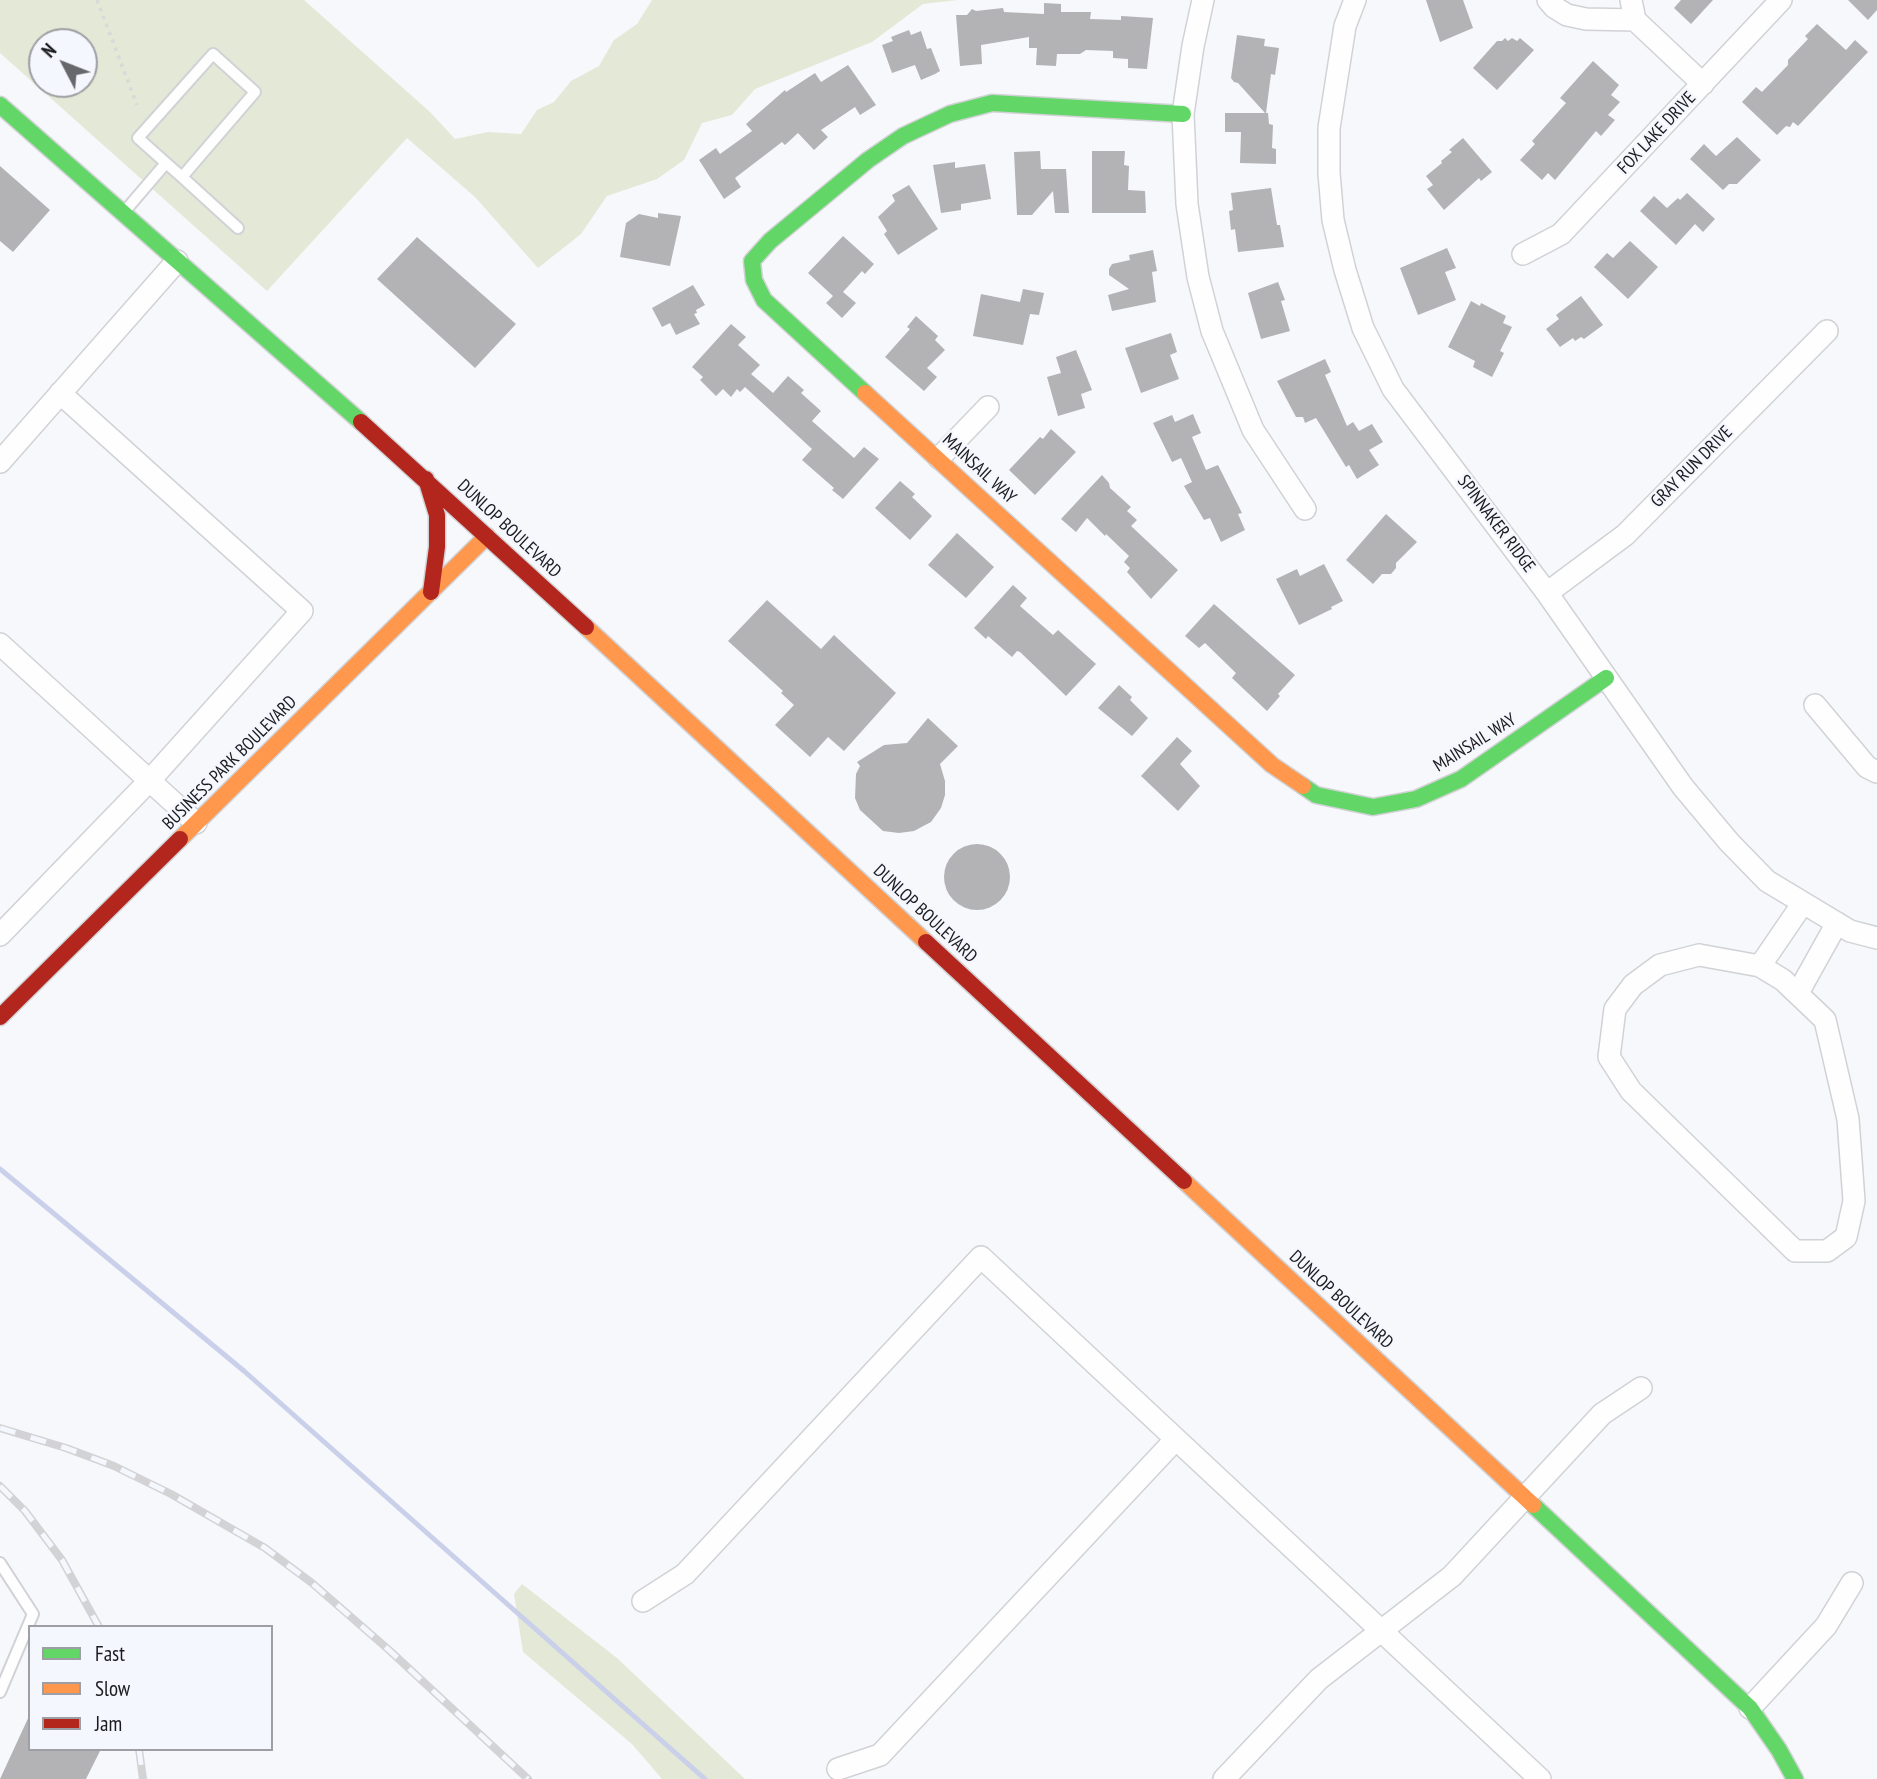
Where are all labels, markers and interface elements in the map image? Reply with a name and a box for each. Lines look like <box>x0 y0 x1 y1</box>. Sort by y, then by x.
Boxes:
north arrow <box>28 28 98 98</box>
text: N <box>37 38 61 62</box>
street label: FOX LAKE DRIVE <box>1613 87 1701 179</box>
street label: GRAY RUN DRIVE <box>1647 422 1737 512</box>
street label: MAINSAIL WAY <box>938 429 1020 509</box>
street label: SPINNAKER RIDGE <box>1453 471 1539 577</box>
street label: DUNLOP BOULEVARD <box>453 475 565 583</box>
street label: BUSINESS PARK BOULEVARD <box>159 692 301 834</box>
street label: MAINSAIL WAY <box>1430 709 1520 777</box>
street label: DUNLOP BOULEVARD <box>869 860 981 968</box>
street label: DUNLOP BOULEVARD <box>1285 1246 1397 1354</box>
legend <box>28 1625 273 1751</box>
text: Fast <box>95 1640 125 1667</box>
text: Slow <box>95 1675 130 1702</box>
text: Jam <box>95 1710 122 1737</box>

